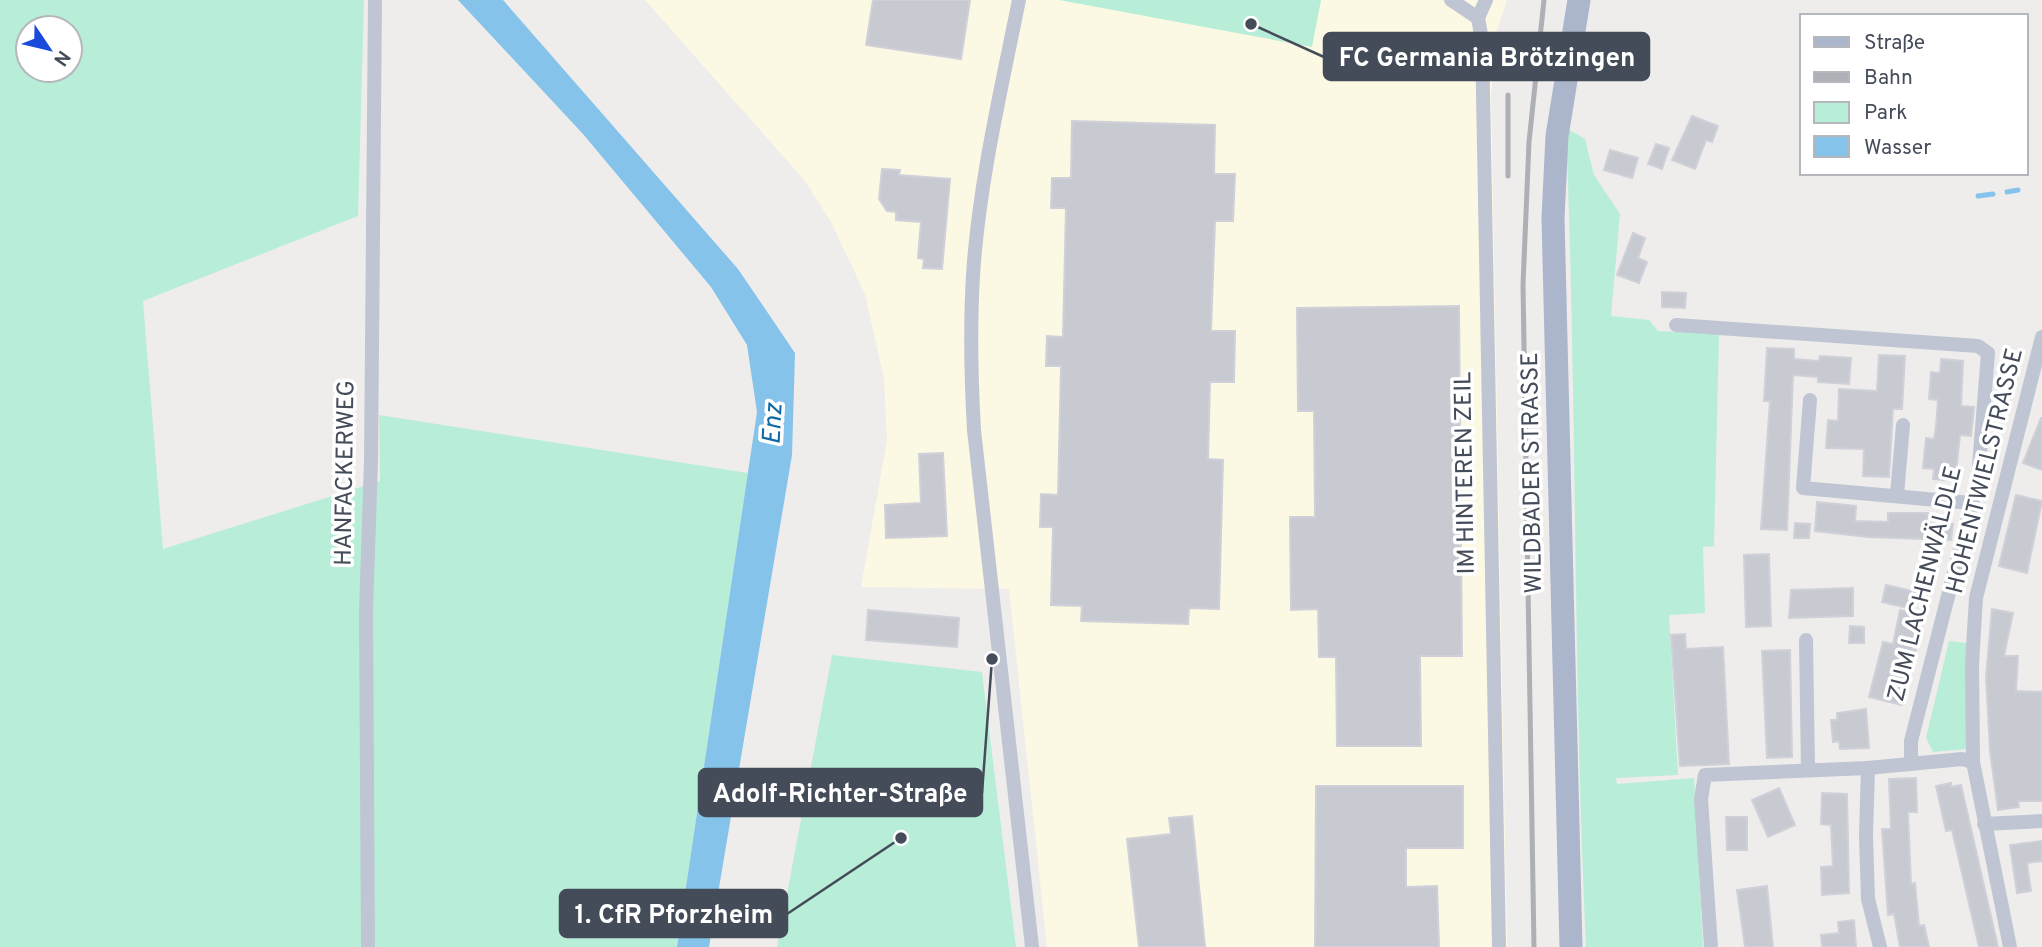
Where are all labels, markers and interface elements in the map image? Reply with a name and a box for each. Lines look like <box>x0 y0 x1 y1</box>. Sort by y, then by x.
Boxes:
north arrow <box>14 14 84 84</box>
legend <box>1800 14 2028 175</box>
text: Straße <box>1864 30 1925 57</box>
callout: FC Germania Brötzingen <box>1324 33 1649 80</box>
text: FC Germania Brötzingen <box>1339 43 1635 76</box>
text: N <box>48 45 75 70</box>
text: Bahn <box>1864 65 1913 92</box>
text: Park <box>1864 100 1907 127</box>
text: Wasser <box>1864 135 1931 162</box>
street label: HOHENTWIELSTRASSE <box>1941 345 2031 597</box>
street label: WILDBADER STRASSE <box>1516 352 1550 594</box>
street label: IM HINTEREN ZEIL <box>1449 371 1483 575</box>
street label: HANFACKERWEG <box>329 380 363 566</box>
water label: Enz <box>756 401 792 446</box>
street label: ZUM LACHENWÄLDLE <box>1881 463 1970 705</box>
callout: Adolf-Richter-Straße <box>699 769 982 816</box>
text: Adolf-Richter-Straße <box>712 779 968 812</box>
callout: 1. CfR Pforzheim <box>560 890 787 937</box>
text: 1. CfR Pforzheim <box>575 900 773 933</box>

